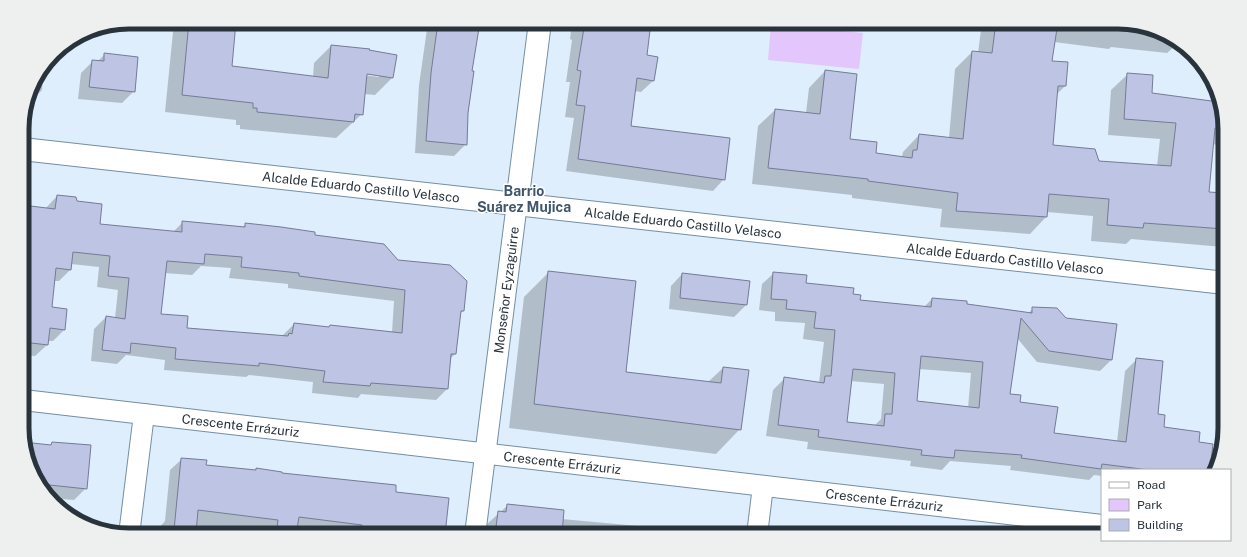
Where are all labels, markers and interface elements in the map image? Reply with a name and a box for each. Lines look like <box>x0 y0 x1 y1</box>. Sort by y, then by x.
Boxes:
street label: Alcalde Eduardo Castillo Velasco <box>261 169 460 206</box>
district label: Barrio Suárez Mujica <box>477 183 571 215</box>
street label: Alcalde Eduardo Castillo Velasco <box>583 205 782 242</box>
street label: Monseñor Eyzaguirre <box>491 226 522 354</box>
street label: Alcalde Eduardo Castillo Velasco <box>905 241 1104 277</box>
street label: Crescente Errázuriz <box>181 411 300 440</box>
street label: Crescente Errázuriz <box>503 449 622 477</box>
legend <box>1101 469 1231 541</box>
text: Road <box>1137 478 1165 492</box>
street label: Crescente Errázuriz <box>825 486 944 515</box>
text: Park <box>1137 498 1163 512</box>
text: Building <box>1137 518 1183 532</box>

